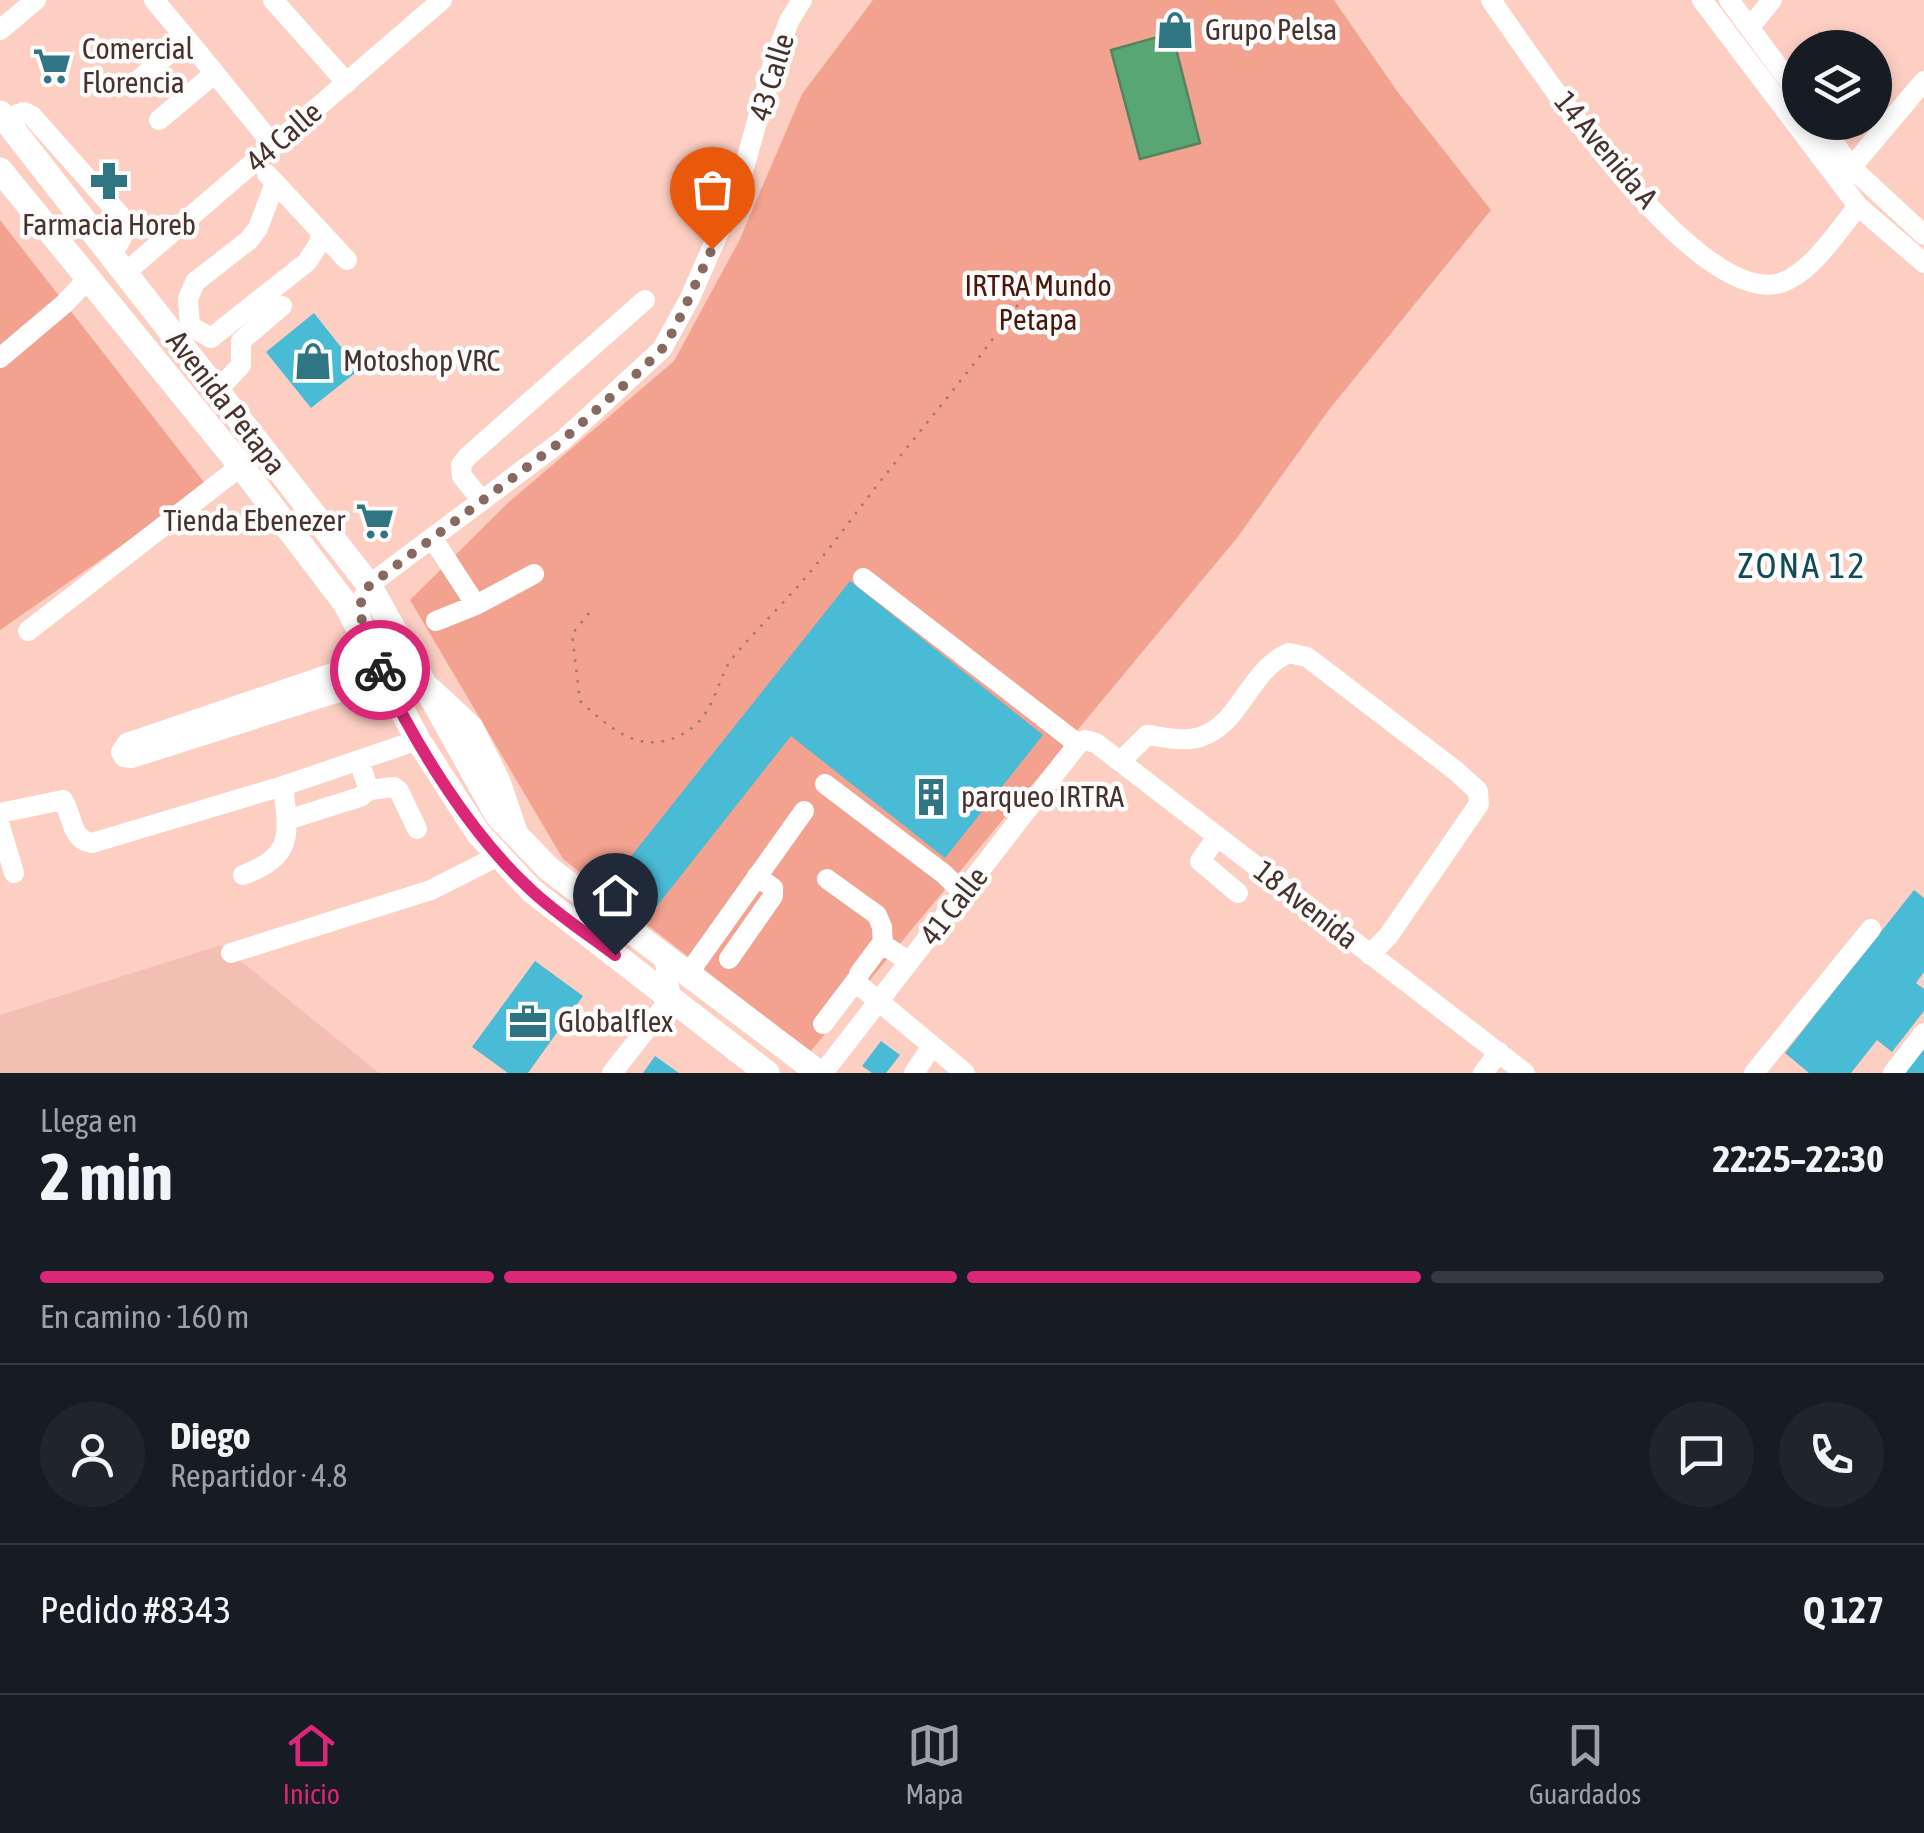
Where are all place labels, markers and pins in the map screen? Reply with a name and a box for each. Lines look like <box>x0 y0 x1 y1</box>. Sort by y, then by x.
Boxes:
shop icon: Grupo Pelsa <box>1154 9 1196 51</box>
place label: Grupo Pelsa <box>1205 12 1337 46</box>
place label: Comercial Florencia <box>82 31 194 99</box>
supermarket icon: Comercial Florencia <box>31 45 73 87</box>
pin <box>670 147 755 250</box>
pharmacy icon: Farmacia Horeb <box>88 160 130 202</box>
place label: Farmacia Horeb <box>22 207 196 241</box>
shop icon: Motoshop VRC <box>292 340 334 382</box>
place label: Motoshop VRC <box>343 343 500 377</box>
supermarket icon: Tienda Ebenezer <box>354 500 396 542</box>
place label: Tienda Ebenezer <box>163 503 346 537</box>
building icon: parqueo IRTRA <box>910 776 952 818</box>
place label: parqueo IRTRA <box>961 779 1124 813</box>
pin <box>573 853 658 956</box>
office icon: Globalflex <box>507 1001 549 1043</box>
place label: Globalflex <box>558 1004 673 1038</box>

